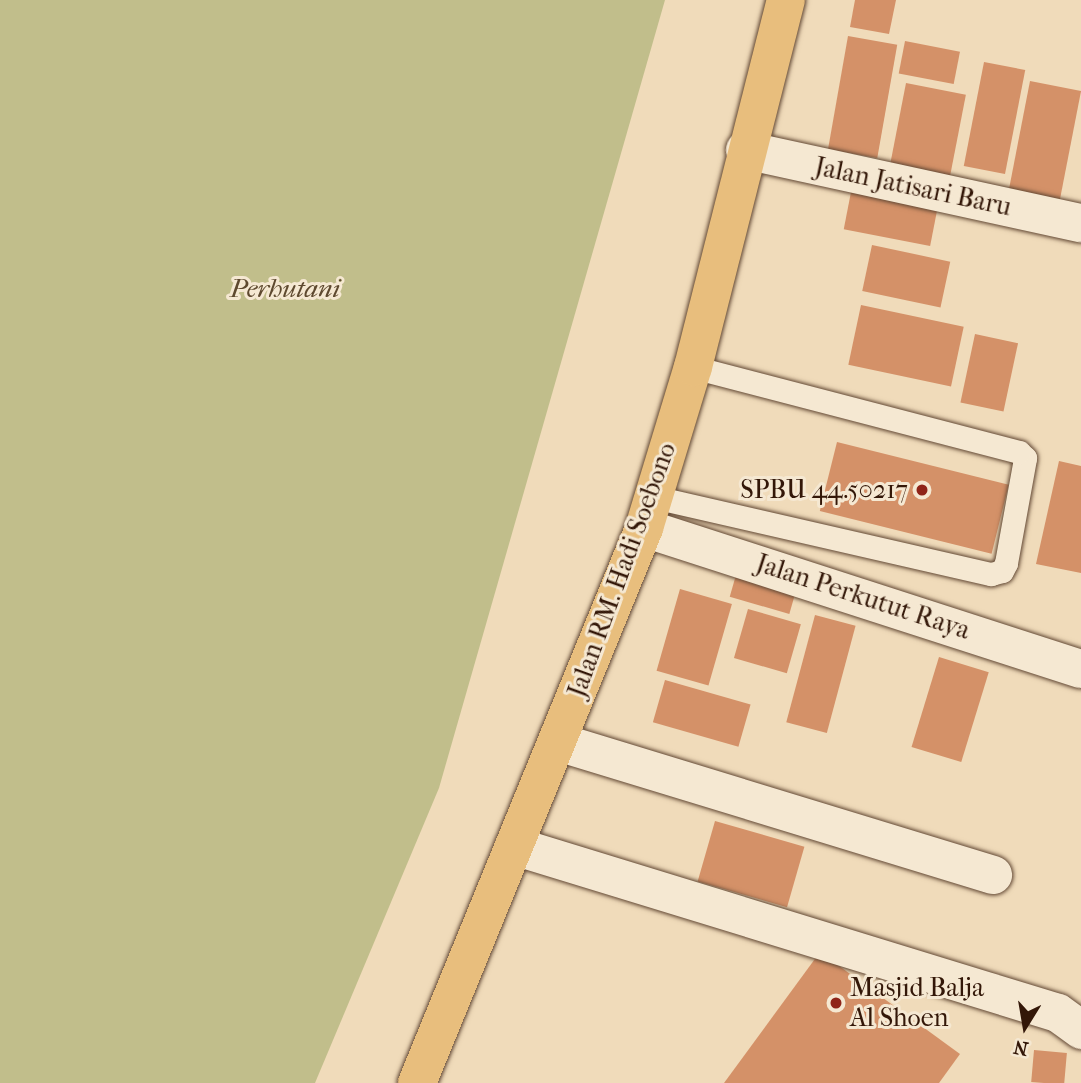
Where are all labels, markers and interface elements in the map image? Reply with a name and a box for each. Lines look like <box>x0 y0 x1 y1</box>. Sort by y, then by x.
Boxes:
street label: Jalan Jatisari Baru <box>812 151 1014 223</box>
park label: Perhutani <box>230 273 340 305</box>
street label: Jalan RM. Hadi Soebono <box>561 438 683 702</box>
place label: SPBU 44.50217 <box>740 474 908 506</box>
marker: SPBU 44.50217 <box>914 482 930 498</box>
street label: Jalan Perkutut Raya <box>752 548 974 646</box>
place label: Masjid Balja Al Shoen <box>850 972 984 1034</box>
north arrow <box>990 992 1060 1062</box>
marker: Masjid Balja Al Shoen <box>828 995 844 1011</box>
text: N <box>1012 1035 1030 1060</box>

